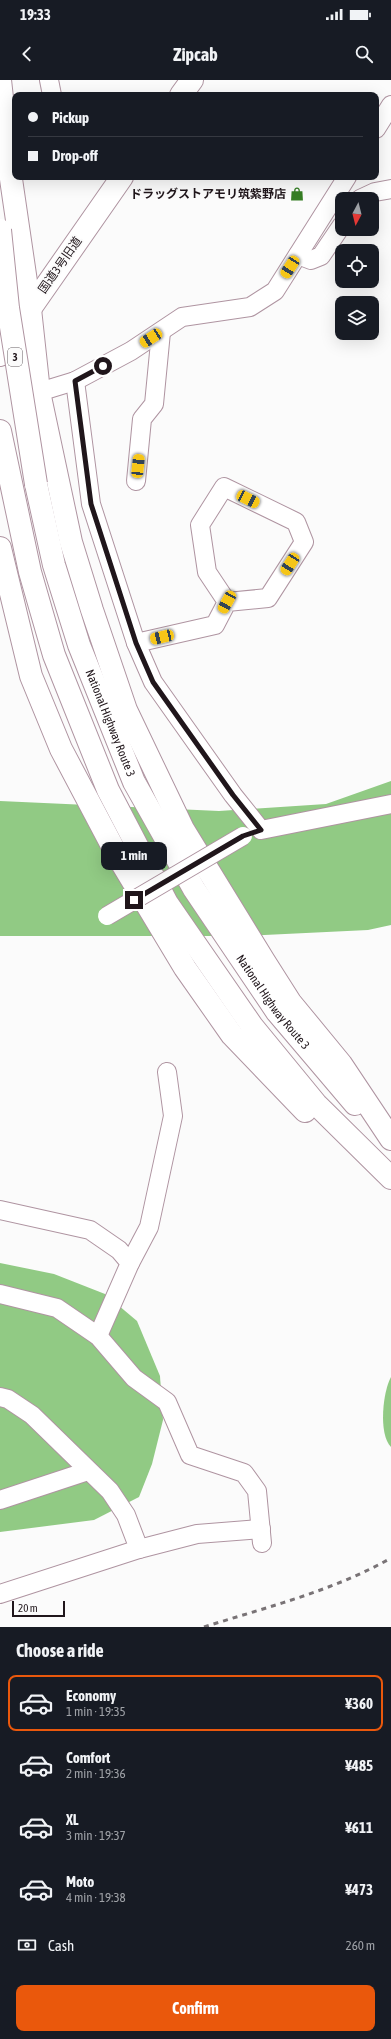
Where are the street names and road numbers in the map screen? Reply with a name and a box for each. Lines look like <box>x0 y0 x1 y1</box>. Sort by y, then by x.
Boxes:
street label: 国道3号旧道 <box>35 234 85 296</box>
road number: 3 <box>8 348 22 366</box>
street label: National Highway Route 3 <box>83 667 138 779</box>
street label: National Highway Route 3 <box>233 952 313 1052</box>

